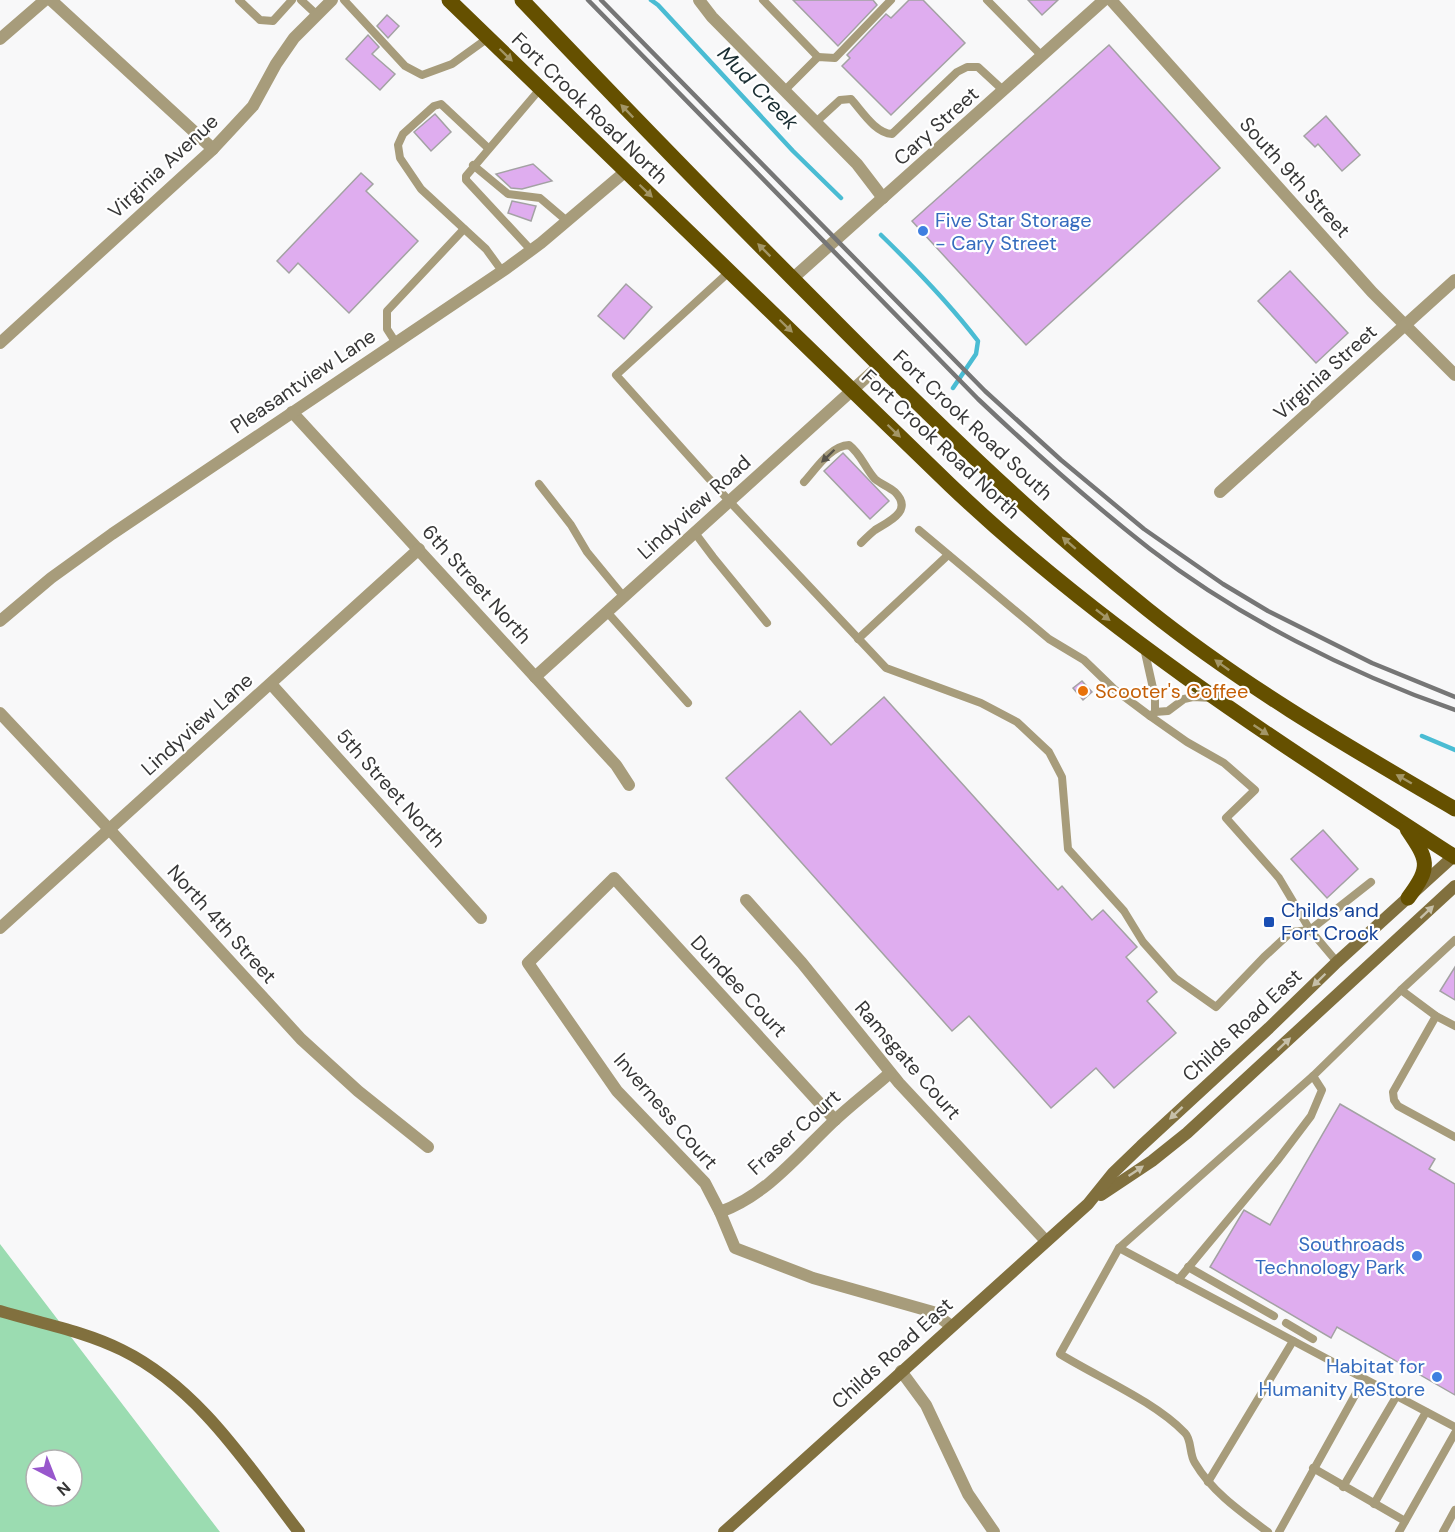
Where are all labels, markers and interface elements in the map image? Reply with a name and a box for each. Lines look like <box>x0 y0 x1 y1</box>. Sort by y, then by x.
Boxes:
street label: Fort Crook Road North <box>506 27 674 189</box>
water label: Mud Creek <box>711 40 805 136</box>
one-way arrow <box>498 48 512 62</box>
street label: Cary Street <box>888 81 984 171</box>
one-way arrow <box>621 104 635 118</box>
street label: Virginia Avenue <box>102 108 224 224</box>
street label: South 9th Street <box>1234 111 1356 243</box>
one-way arrow <box>638 184 653 198</box>
place label: Five Star Storage - Cary Street <box>935 207 1092 256</box>
marker: Five Star Storage - Cary Street <box>916 224 930 238</box>
one-way arrow <box>756 243 771 257</box>
one-way arrow <box>779 319 793 333</box>
street label: Virginia Street <box>1268 319 1382 425</box>
street label: Pleasantview Lane <box>225 323 381 439</box>
street label: Fort Crook Road South <box>888 344 1058 506</box>
street label: Fort Crook Road North <box>856 364 1026 524</box>
one-way arrow <box>887 423 901 437</box>
street label: Lindyview Road <box>632 449 756 565</box>
one-way arrow <box>822 449 836 463</box>
street label: 6th Street North <box>417 519 537 649</box>
one-way arrow <box>1062 536 1077 550</box>
one-way arrow <box>1095 609 1111 622</box>
one-way arrow <box>1214 659 1229 671</box>
street label: Lindyview Lane <box>136 667 258 781</box>
place label: Scooter's Coffee <box>1095 678 1248 704</box>
marker: Scooter's Coffee <box>1076 684 1090 698</box>
street label: 5th Street North <box>331 723 451 853</box>
one-way arrow <box>1253 724 1269 735</box>
one-way arrow <box>1396 774 1413 784</box>
street label: North 4th Street <box>162 859 282 989</box>
place label: Childs and Fort Crook <box>1281 897 1379 946</box>
one-way arrow <box>1420 905 1435 919</box>
marker: Childs and Fort Crook <box>1262 915 1276 929</box>
street label: Dundee Court <box>685 930 793 1043</box>
street label: Childs Road East <box>1177 963 1307 1087</box>
one-way arrow <box>1312 972 1326 986</box>
street label: Ramsgate Court <box>849 995 967 1125</box>
one-way arrow <box>1277 1038 1291 1052</box>
street label: Inverness Court <box>608 1047 724 1175</box>
street label: Fraser Court <box>742 1083 846 1180</box>
one-way arrow <box>1169 1106 1184 1119</box>
one-way arrow <box>1128 1166 1145 1177</box>
place label: Southroads Technology Park <box>1255 1231 1405 1280</box>
marker: Southroads Technology Park <box>1410 1249 1424 1263</box>
street label: Childs Road East <box>826 1292 958 1414</box>
place label: Habitat for Humanity ReStore <box>1259 1353 1425 1402</box>
marker: Habitat for Humanity ReStore <box>1430 1370 1444 1384</box>
north arrow <box>24 1448 84 1508</box>
text: N <box>52 1477 75 1500</box>

